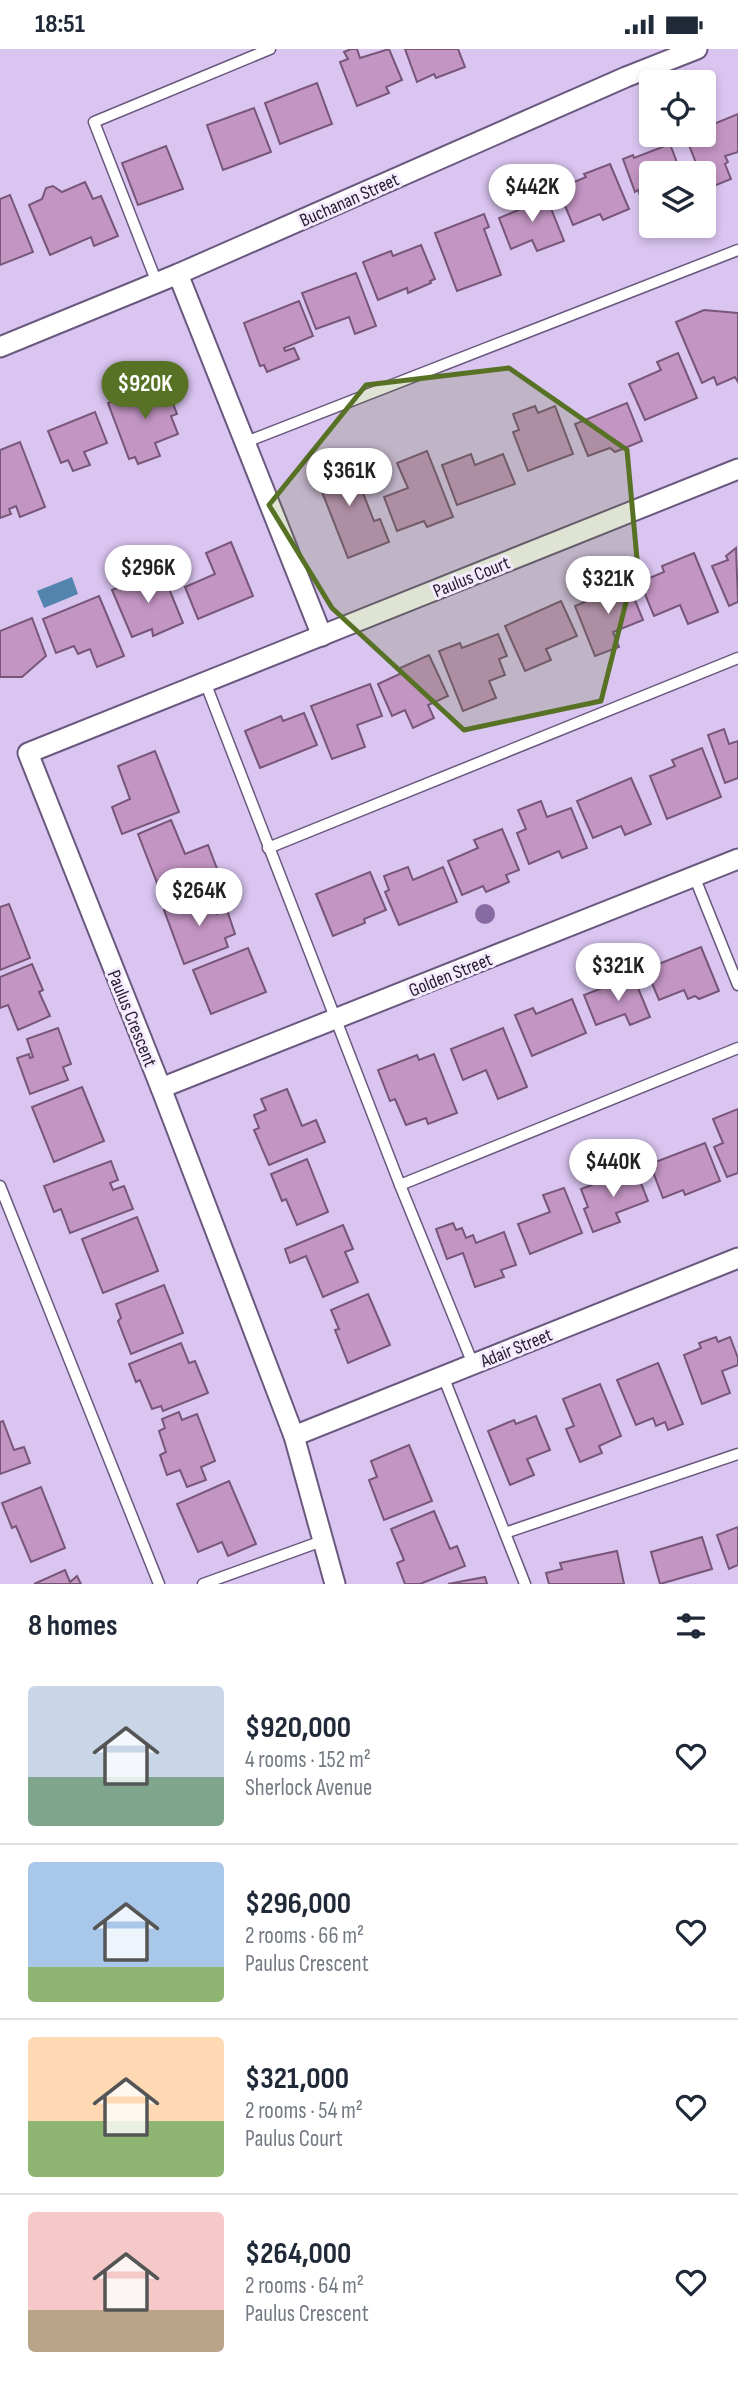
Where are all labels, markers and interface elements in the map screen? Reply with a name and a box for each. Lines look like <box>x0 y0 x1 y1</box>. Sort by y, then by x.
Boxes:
text: 18:51 <box>35 9 85 40</box>
map controls <box>639 70 716 238</box>
button: locate <box>639 70 716 147</box>
button: layers <box>639 161 716 238</box>
pin: $442K <box>483 165 581 224</box>
street label: Buchanan Street <box>296 168 403 232</box>
text: $442K <box>505 173 559 201</box>
pin: $920K <box>96 361 194 421</box>
text: $920K <box>117 370 173 398</box>
pin: $361K <box>300 449 398 508</box>
text: $361K <box>322 457 376 485</box>
pin: $296K <box>99 545 197 605</box>
street label: Paulus Court <box>430 552 513 603</box>
text: $296K <box>121 554 175 582</box>
pin: $321K <box>559 557 657 616</box>
text: $321K <box>582 565 634 593</box>
pin: $264K <box>150 869 248 928</box>
text: $264K <box>172 877 226 905</box>
pin: $321K <box>569 943 667 1003</box>
street label: Golden Street <box>406 948 496 1002</box>
text: $321K <box>592 952 644 980</box>
street label: Paulus Crescent <box>102 967 162 1070</box>
pin: $440K <box>564 1139 662 1199</box>
text: $440K <box>585 1148 641 1176</box>
street label: Adair Street <box>476 1324 556 1374</box>
icon: filters <box>672 1607 710 1645</box>
text: 8 homes <box>28 1608 117 1644</box>
text: $920,000 <box>245 1710 351 1746</box>
icon: home <box>84 1714 168 1798</box>
icon: heart <box>672 1737 710 1775</box>
text: 4 rooms · 152 m² <box>245 1746 371 1774</box>
text: Sherlock Avenue <box>245 1774 372 1802</box>
text: $296,000 <box>245 1886 351 1922</box>
icon: home <box>84 1890 168 1974</box>
icon: heart <box>672 1913 710 1951</box>
text: 2 rooms · 66 m² <box>245 1922 364 1950</box>
text: Paulus Crescent <box>245 1950 369 1978</box>
text: $321,000 <box>245 2061 349 2097</box>
icon: home <box>84 2065 168 2149</box>
icon: heart <box>672 2088 710 2126</box>
text: 2 rooms · 54 m² <box>245 2097 363 2125</box>
text: Paulus Court <box>245 2125 343 2153</box>
text: $264,000 <box>245 2236 351 2272</box>
icon: home <box>84 2240 168 2324</box>
icon: heart <box>672 2263 710 2301</box>
text: 2 rooms · 64 m² <box>245 2272 364 2300</box>
text: Paulus Crescent <box>245 2300 369 2328</box>

